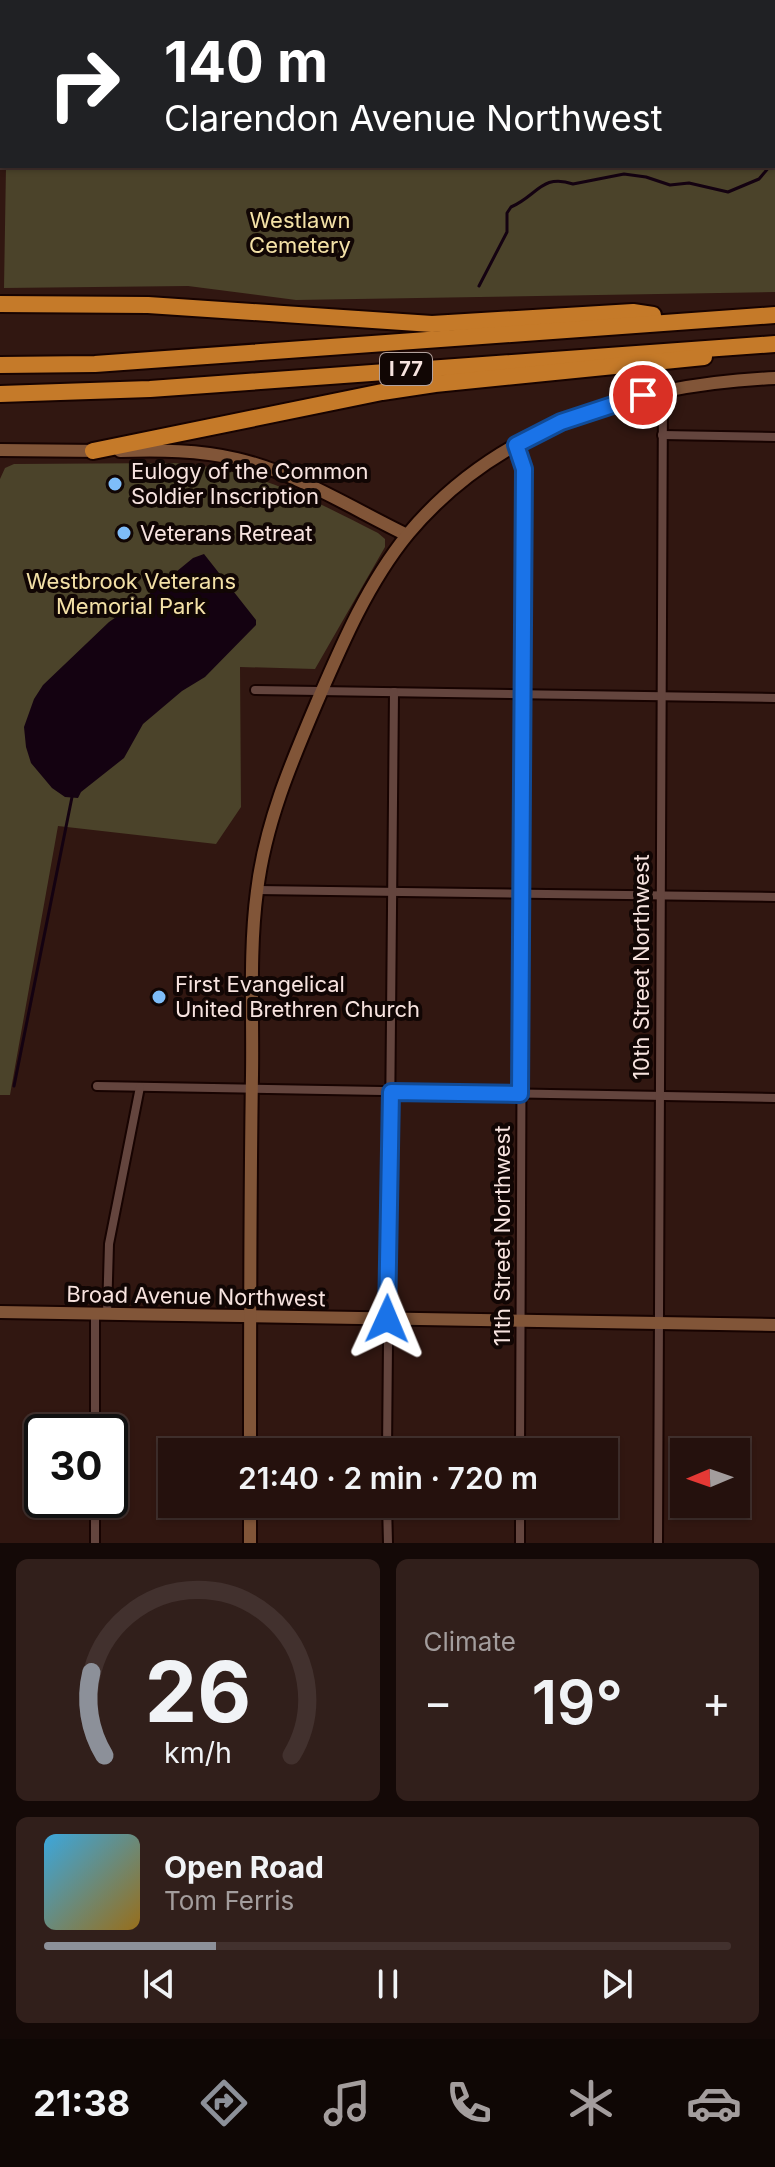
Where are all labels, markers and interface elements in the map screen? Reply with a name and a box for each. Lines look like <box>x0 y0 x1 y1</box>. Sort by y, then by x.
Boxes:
text: 140 m <box>164 28 328 96</box>
icon: right <box>32 32 136 136</box>
text: Clarendon Avenue Northwest <box>164 96 663 140</box>
park label: Westlawn Cemetery <box>249 207 351 258</box>
road number: I 77 <box>380 353 432 385</box>
pin <box>609 361 677 429</box>
icon: arrive <box>621 373 665 417</box>
place label: Eulogy of the Common Soldier Inscription <box>131 458 369 509</box>
marker: Eulogy of the Common Soldier Inscription <box>106 475 124 493</box>
place label: Veterans Retreat <box>140 520 313 546</box>
marker: Veterans Retreat <box>115 524 133 542</box>
park label: Westbrook Veterans Memorial Park <box>26 568 236 619</box>
street label: 10th Street Northwest <box>628 854 654 1080</box>
place label: First Evangelical United Brethren Church <box>175 971 420 1022</box>
marker: First Evangelical United Brethren Church <box>150 988 168 1006</box>
street label: 11th Street Northwest <box>489 1126 515 1346</box>
position arrow <box>345 1277 429 1361</box>
street label: Broad Avenue Northwest <box>66 1281 326 1311</box>
speed limit sign: 30 <box>24 1414 128 1518</box>
north arrow <box>670 1438 750 1518</box>
map controls <box>670 1438 750 1518</box>
text: 21:40 · 2 min · 720 m <box>238 1460 538 1496</box>
text: Climate <box>424 1626 516 1657</box>
text: 26 <box>145 1641 251 1742</box>
text: 19° <box>532 1666 623 1738</box>
text: − <box>424 1675 453 1729</box>
text: + <box>702 1675 731 1729</box>
text: km/h <box>164 1735 232 1770</box>
text: Open Road <box>164 1849 324 1885</box>
text: Tom Ferris <box>164 1885 294 1916</box>
icon: previous <box>137 1962 181 2006</box>
icon: pause <box>366 1962 410 2006</box>
icon: next <box>595 1962 639 2006</box>
icon: directions <box>196 2075 252 2131</box>
icon: music <box>319 2075 375 2131</box>
icon: phone <box>441 2075 497 2131</box>
icon: climate <box>563 2075 619 2131</box>
icon: car <box>686 2075 742 2131</box>
text: 21:38 <box>33 2081 130 2125</box>

